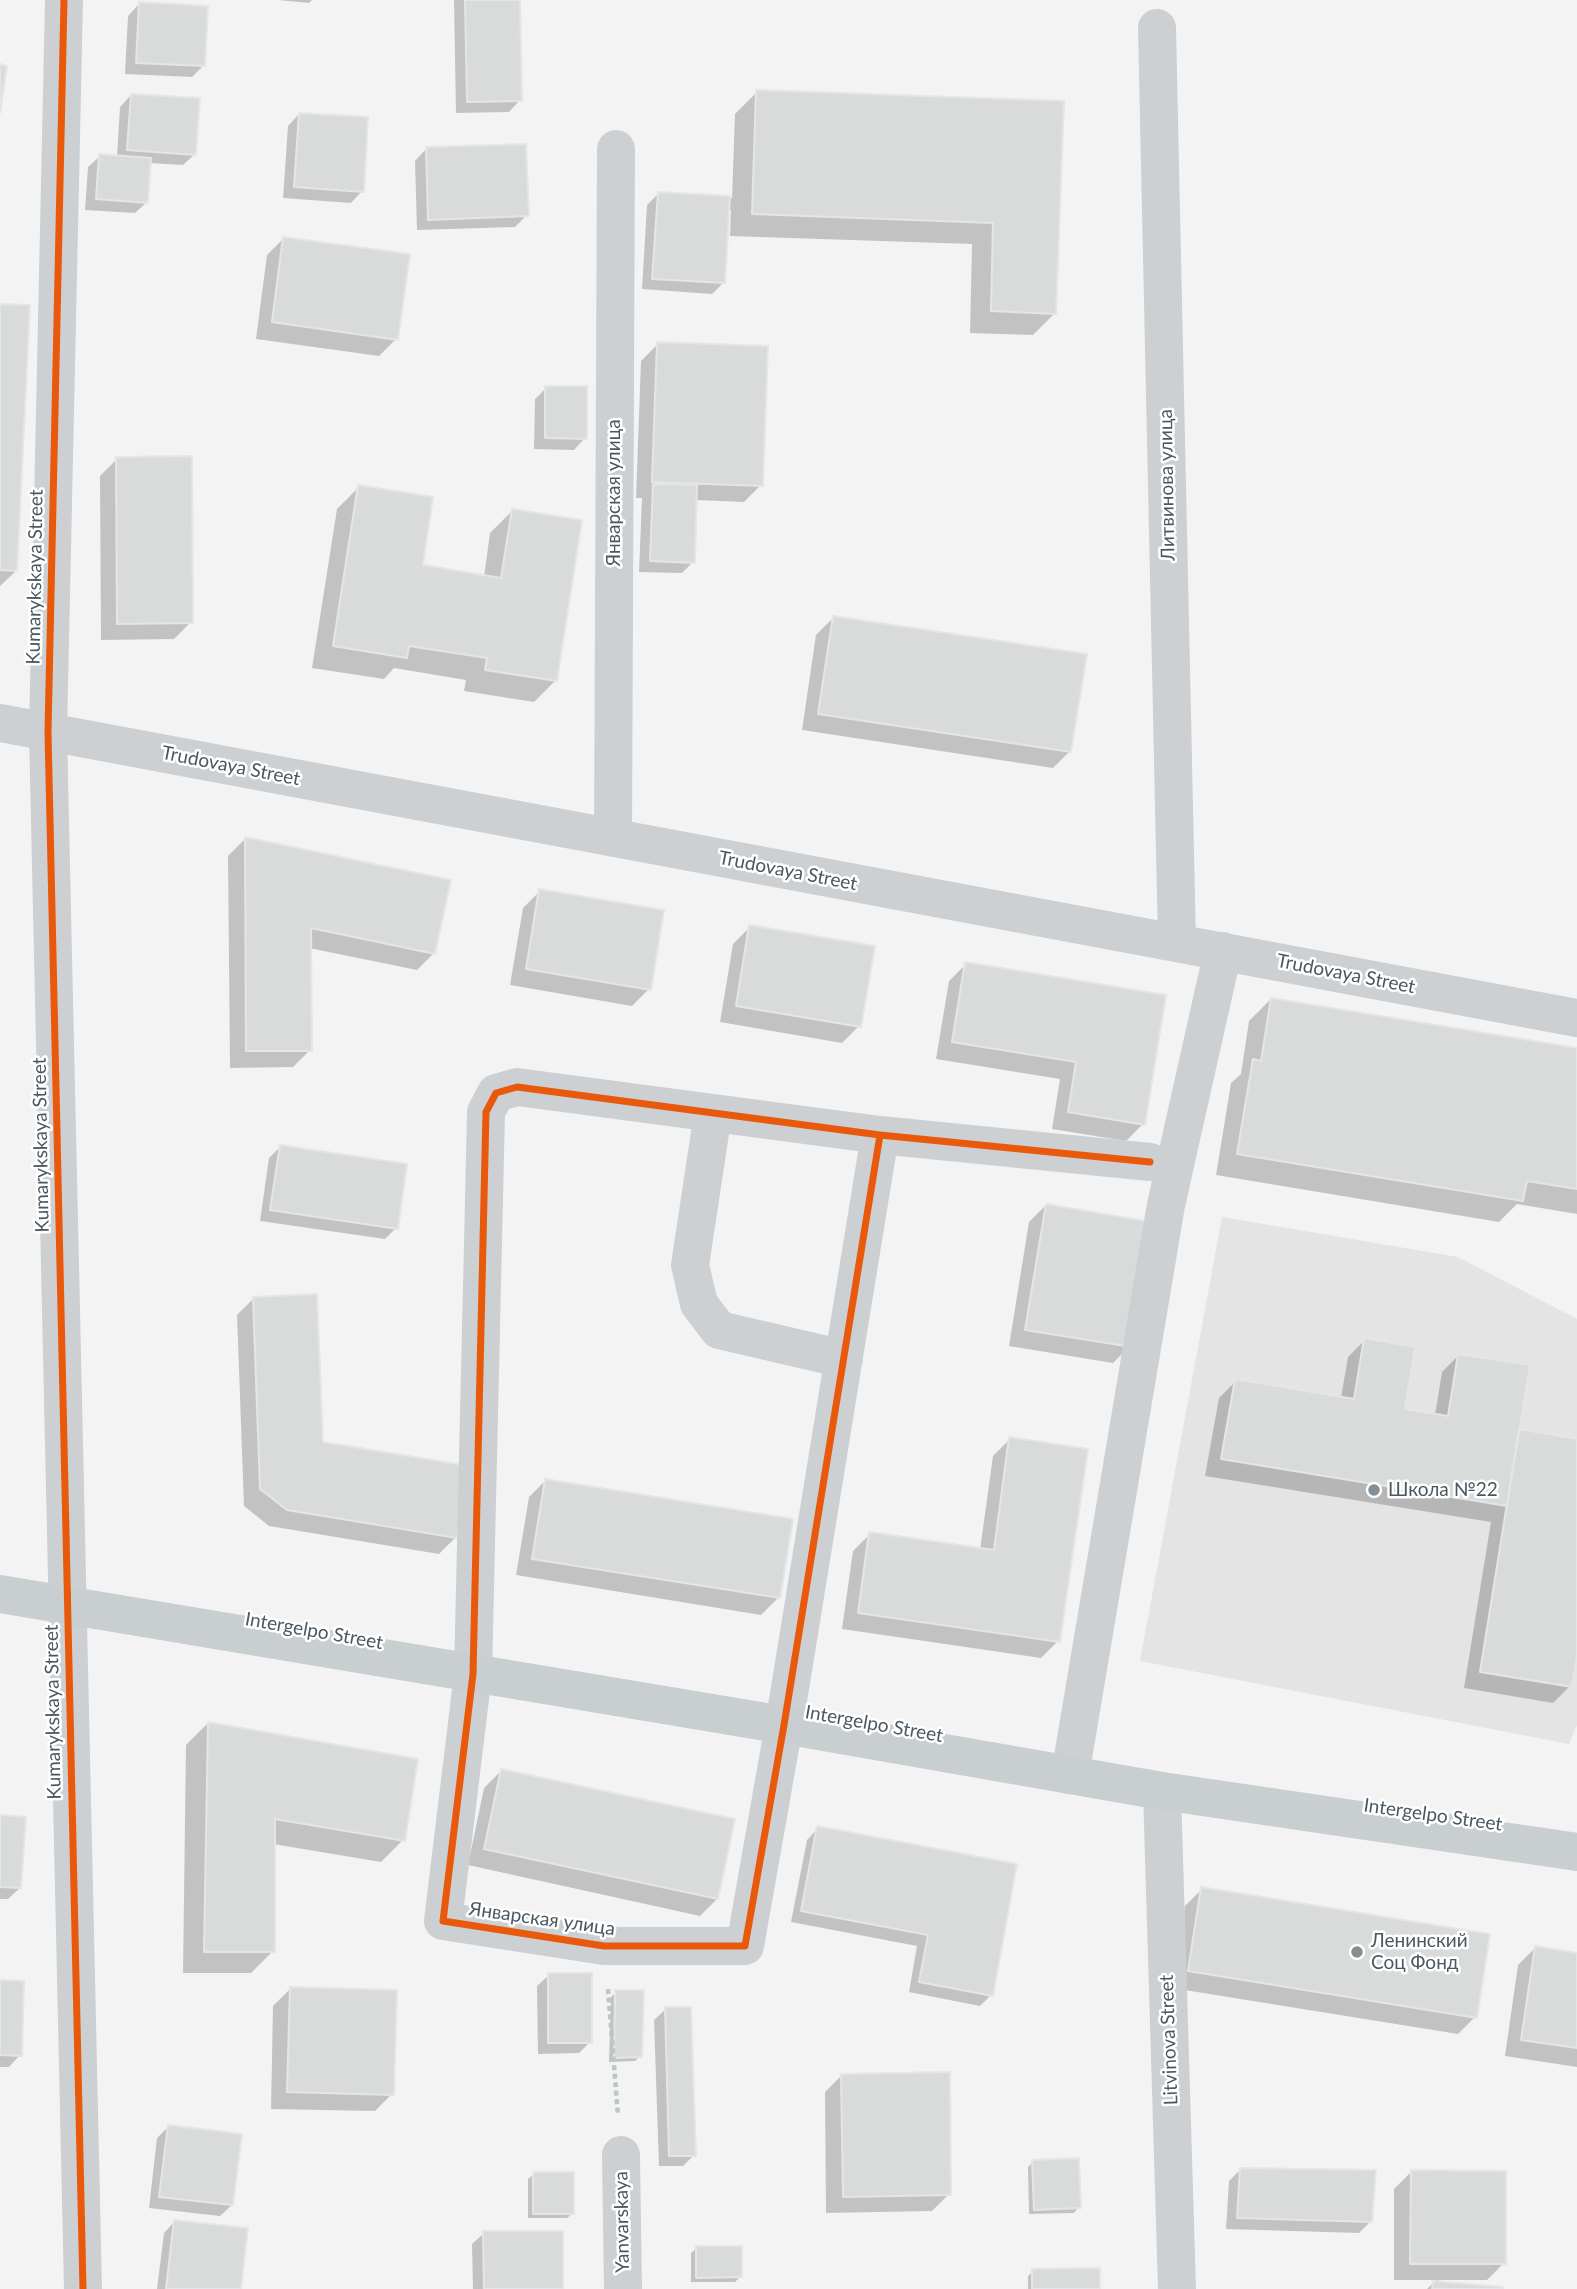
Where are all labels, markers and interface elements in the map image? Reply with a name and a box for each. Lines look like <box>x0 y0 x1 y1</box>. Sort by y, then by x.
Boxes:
street label: Литвинова улица <box>1154 409 1180 561</box>
street label: Январская улица <box>603 419 625 567</box>
street label: Kumarykskaya Street <box>22 489 48 665</box>
street label: Trudovaya Street <box>160 741 302 791</box>
street label: Trudovaya Street <box>717 846 859 896</box>
street label: Trudovaya Street <box>1275 949 1417 999</box>
street label: Kumarykskaya Street <box>28 1057 54 1233</box>
place label: Школа №22 <box>1388 1479 1498 1501</box>
marker: Школа №22 <box>1366 1482 1382 1498</box>
street label: Intergelpo Street <box>243 1608 385 1654</box>
street label: Kumarykskaya Street <box>40 1624 66 1800</box>
street label: Intergelpo Street <box>803 1701 945 1747</box>
street label: Intergelpo Street <box>1362 1794 1504 1836</box>
street label: Январская улица <box>468 1897 616 1941</box>
place label: Ленинский Соц Фонд <box>1371 1930 1468 1974</box>
marker: Ленинский Соц Фонд <box>1349 1944 1365 1960</box>
street label: Litvinova Street <box>1155 1974 1183 2106</box>
street label: Yanvarskaya <box>610 2171 634 2273</box>

